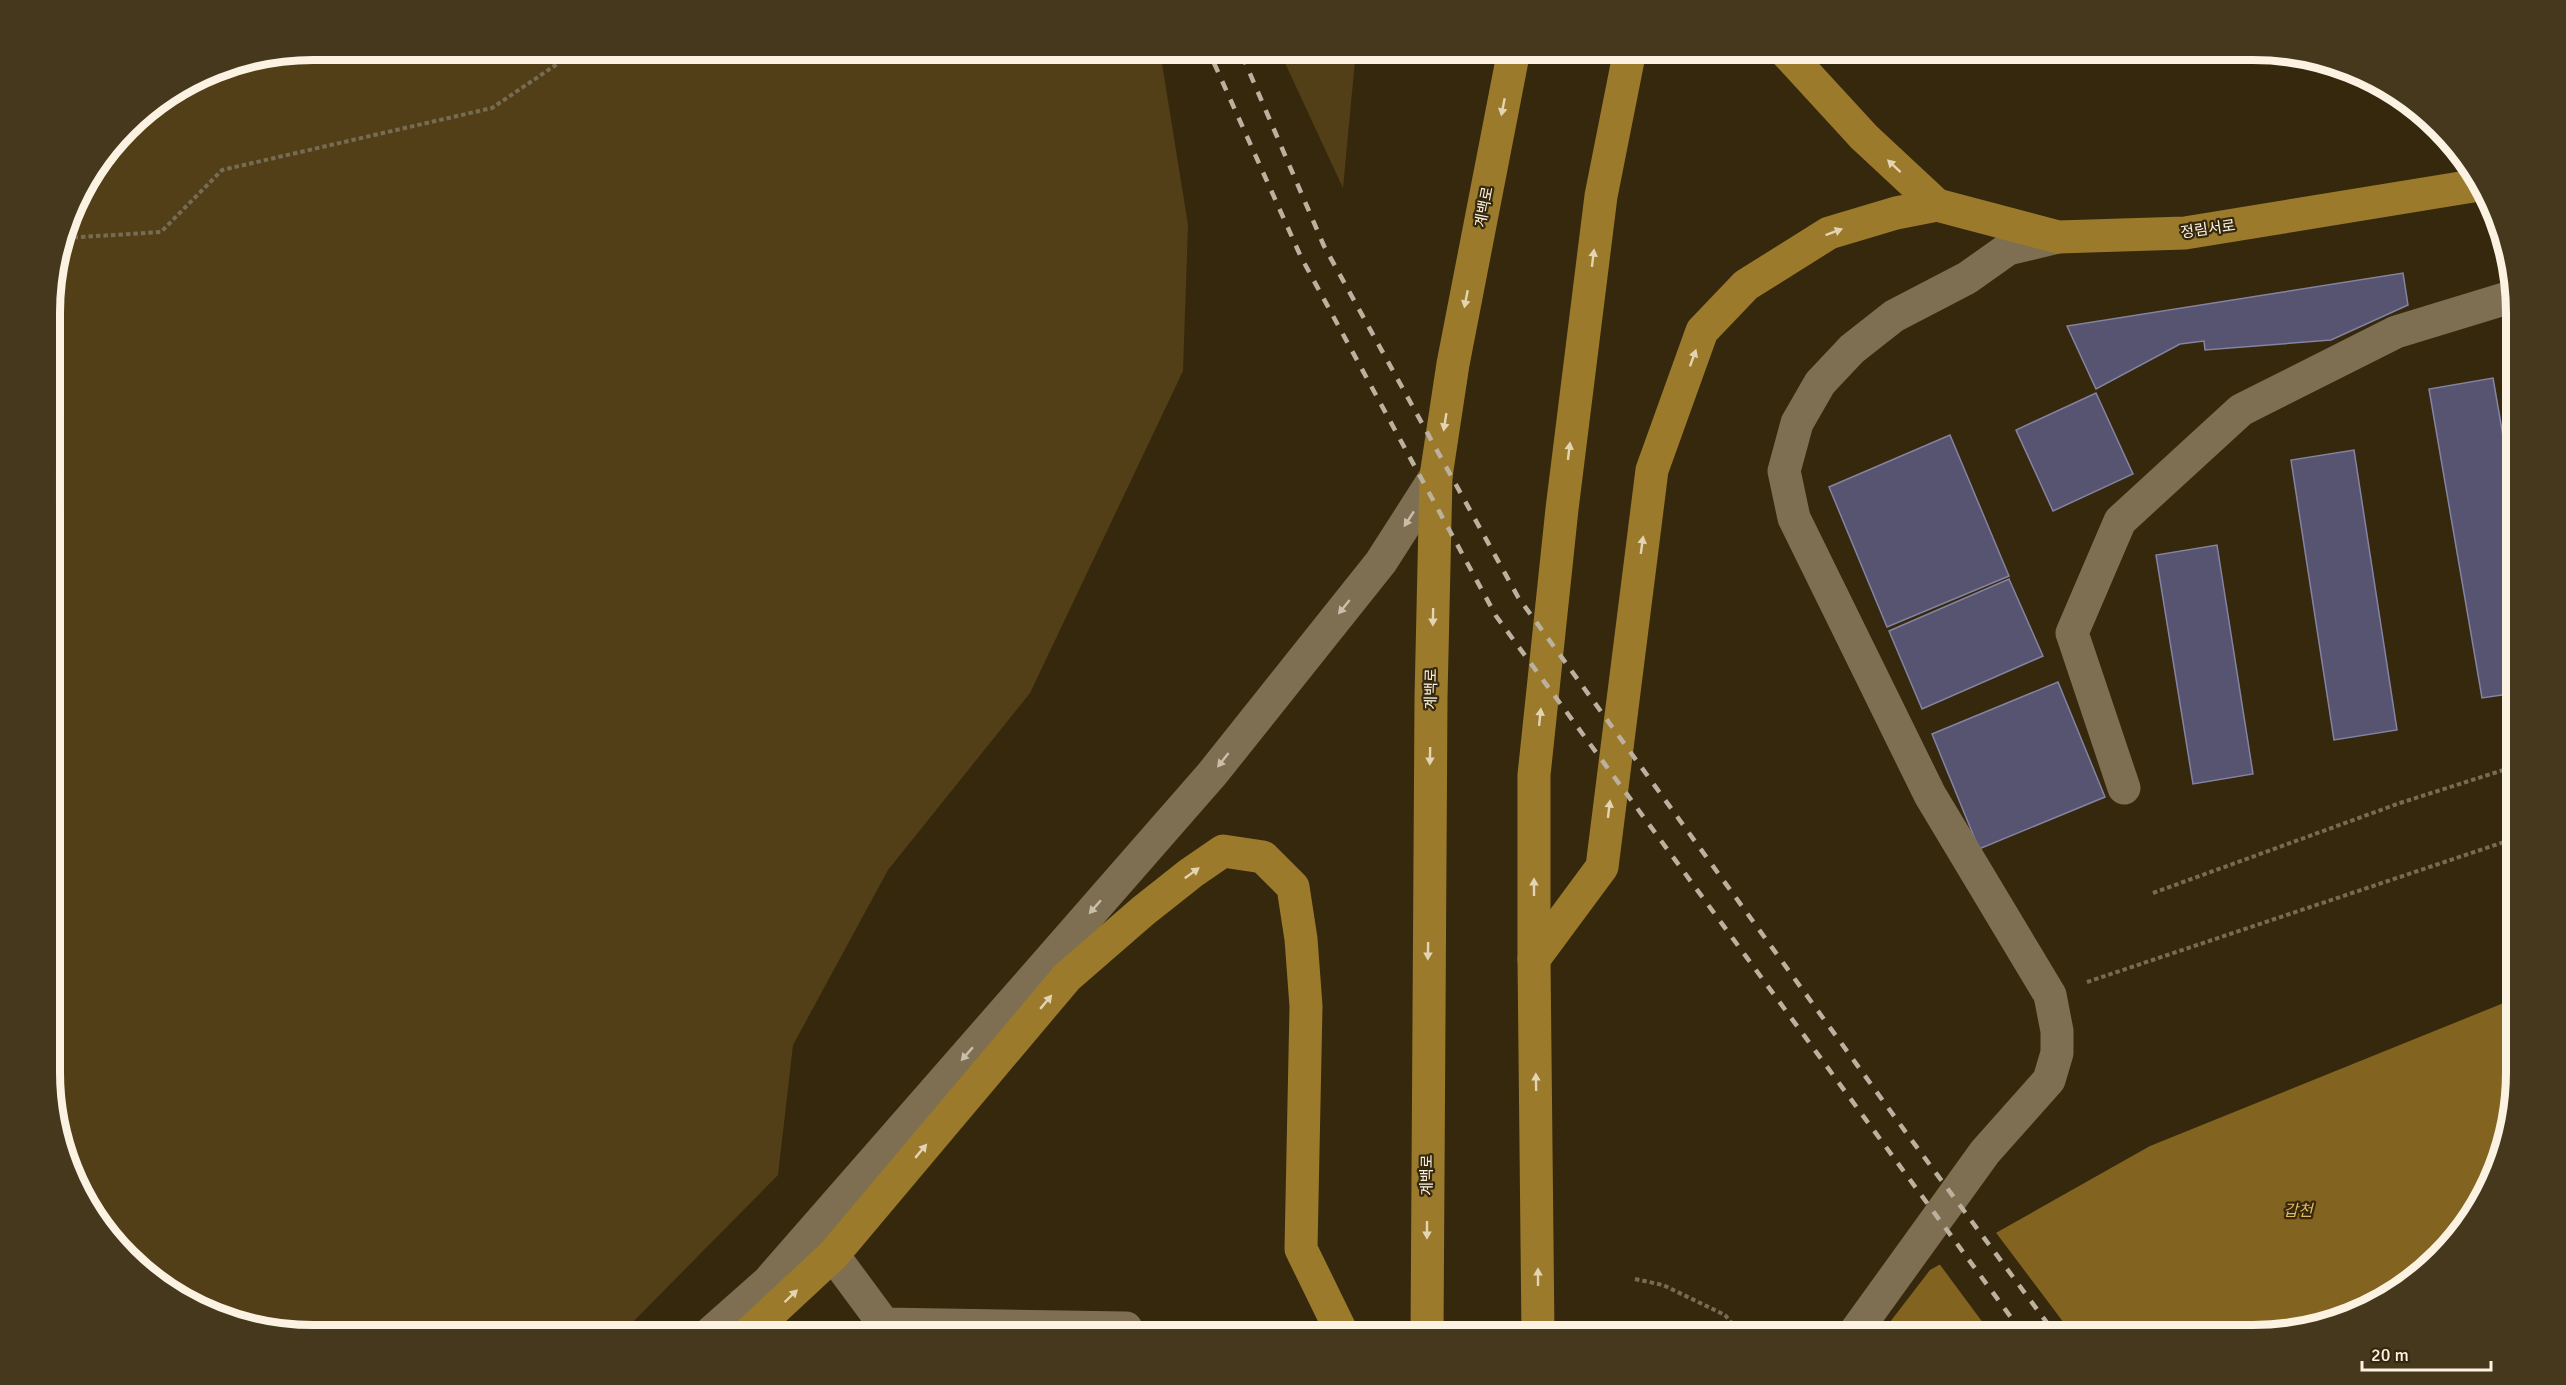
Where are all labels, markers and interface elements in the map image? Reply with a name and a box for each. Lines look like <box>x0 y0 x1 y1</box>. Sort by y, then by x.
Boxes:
one-way arrow <box>1498 98 1507 117</box>
one-way arrow <box>1887 159 1902 173</box>
street label: 계백로 <box>1471 185 1497 229</box>
street label: 정림서로 <box>2179 216 2237 242</box>
one-way arrow <box>1825 227 1843 237</box>
one-way arrow <box>1589 248 1598 267</box>
one-way arrow <box>1461 289 1470 308</box>
one-way arrow <box>1688 349 1698 367</box>
one-way arrow <box>1440 413 1449 432</box>
one-way arrow <box>1565 442 1574 461</box>
one-way arrow <box>1403 511 1414 527</box>
one-way arrow <box>1637 536 1647 555</box>
one-way arrow <box>1339 600 1351 615</box>
one-way arrow <box>1428 607 1438 626</box>
street label: 계백로 <box>1422 668 1440 710</box>
one-way arrow <box>1535 707 1545 726</box>
one-way arrow <box>1425 747 1435 766</box>
one-way arrow <box>1217 752 1230 767</box>
one-way arrow <box>1605 799 1614 818</box>
one-way arrow <box>1183 867 1199 879</box>
one-way arrow <box>1529 877 1539 896</box>
one-way arrow <box>1089 899 1102 914</box>
one-way arrow <box>1424 942 1433 961</box>
one-way arrow <box>1039 995 1052 1010</box>
one-way arrow <box>961 1046 974 1061</box>
one-way arrow <box>1531 1072 1541 1091</box>
one-way arrow <box>914 1143 927 1159</box>
street label: 계백로 <box>1418 1154 1436 1196</box>
water label: 갑천 <box>2283 1201 2315 1221</box>
one-way arrow <box>1422 1221 1432 1240</box>
one-way arrow <box>1533 1267 1543 1286</box>
one-way arrow <box>783 1290 797 1304</box>
scale bar <box>2362 1334 2491 1372</box>
text: 20 m <box>2371 1344 2409 1366</box>

